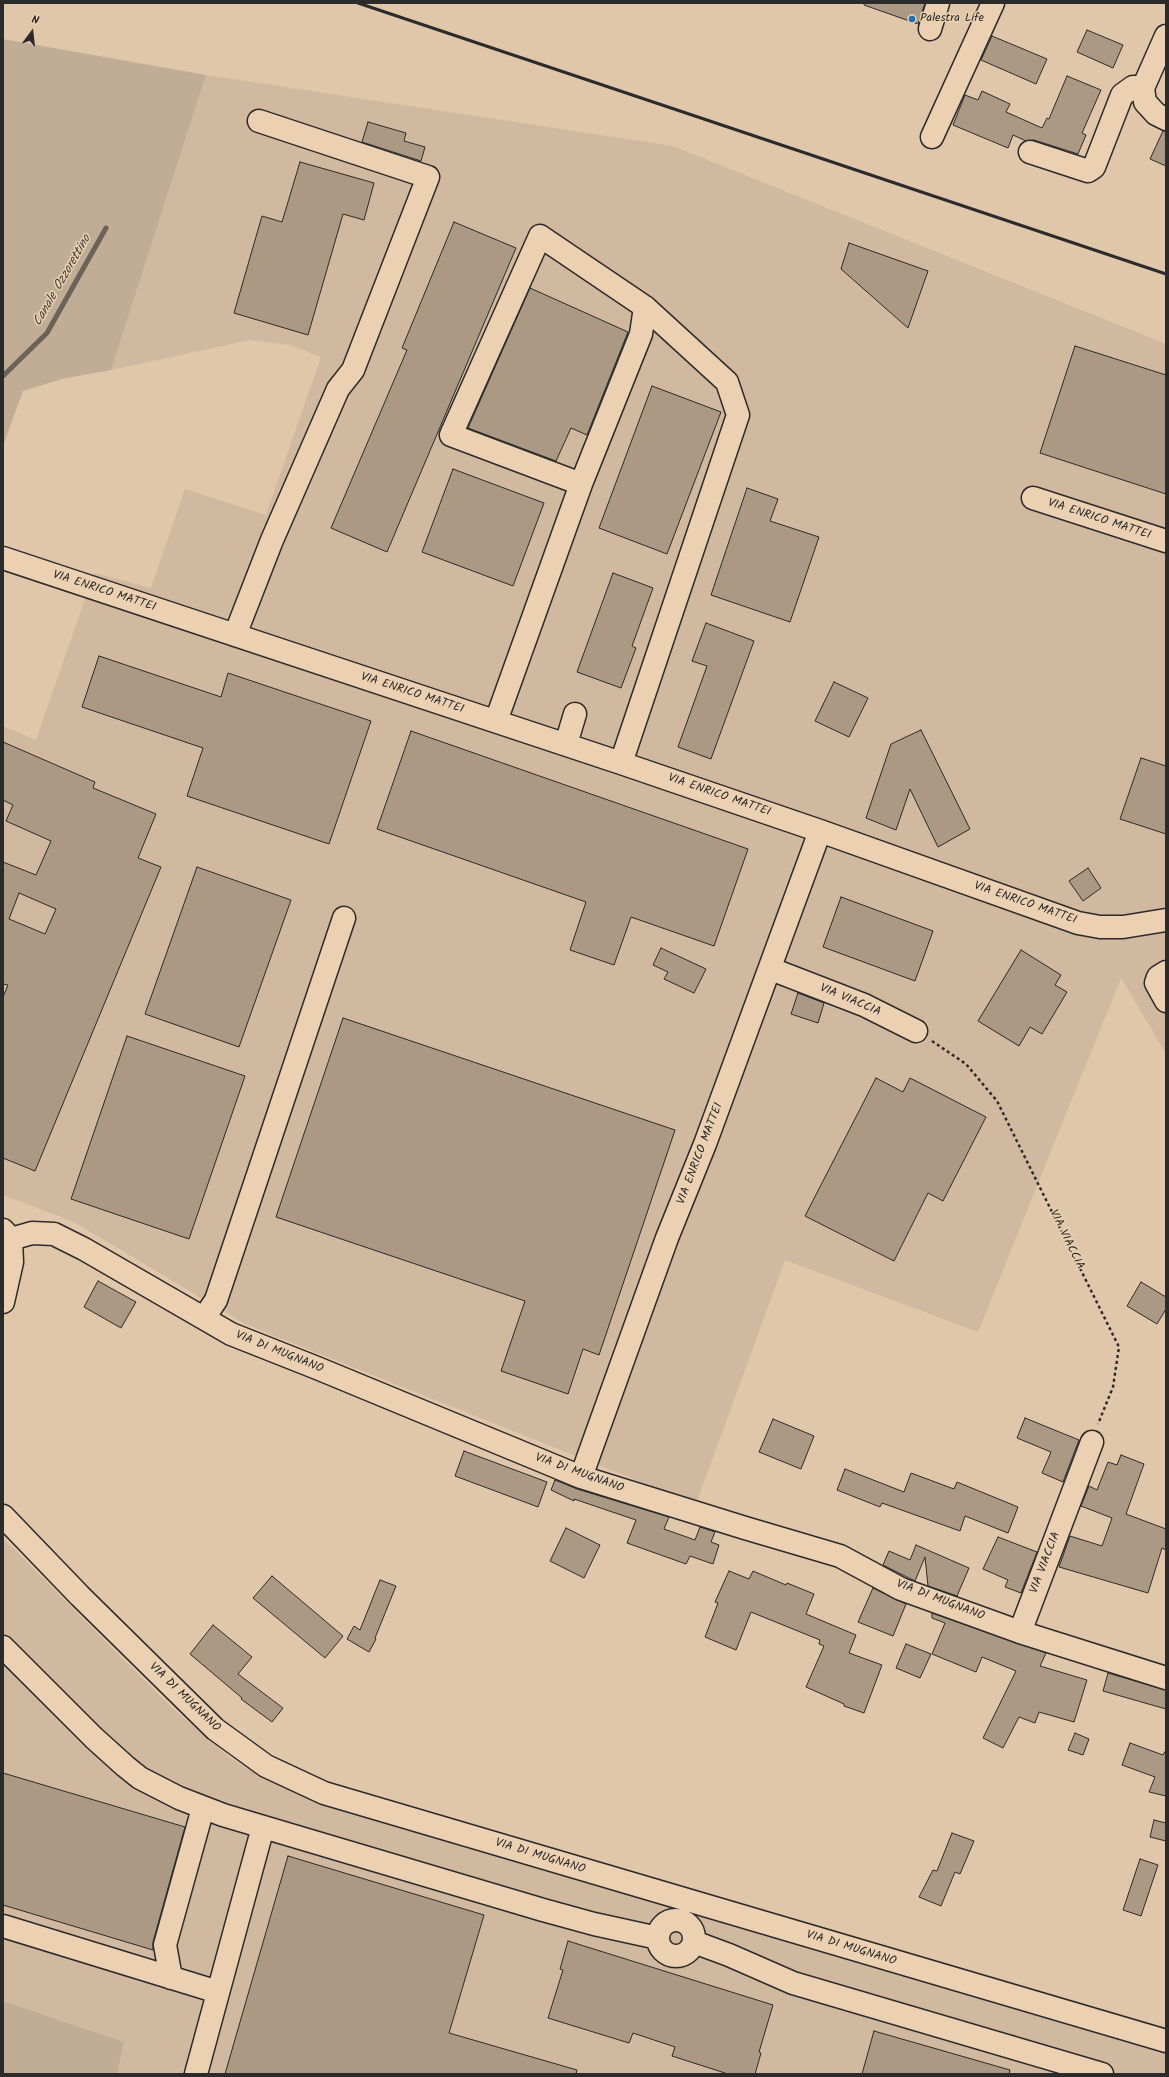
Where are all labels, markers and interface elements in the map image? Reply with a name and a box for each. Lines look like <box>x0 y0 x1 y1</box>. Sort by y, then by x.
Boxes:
text: N <box>29 11 41 30</box>
north arrow <box>12 12 52 52</box>
place label: Palestra Life <box>920 12 984 26</box>
marker: Palestra Life <box>907 14 917 24</box>
water label: Canale Ozzorettino <box>31 233 95 329</box>
street label: VIA ENRICO MATTEI <box>1046 496 1152 544</box>
street label: VIA ENRICO MATTEI <box>51 568 157 616</box>
street label: VIA ENRICO MATTEI <box>359 670 465 718</box>
street label: VIA ENRICO MATTEI <box>666 772 772 820</box>
street label: VIA ENRICO MATTEI <box>972 880 1078 928</box>
street label: VIA VIACCIA <box>817 982 883 1020</box>
street label: VIA ENRICO MATTEI <box>675 1101 727 1207</box>
street label: VIA VIACCIA <box>1045 1208 1087 1272</box>
street label: VIA DI MUGNANO <box>233 1329 325 1377</box>
street label: VIA DI MUGNANO <box>533 1451 625 1497</box>
street label: VIA VIACCIA <box>1028 1530 1064 1596</box>
street label: VIA DI MUGNANO <box>894 1578 986 1624</box>
street label: VIA DI MUGNANO <box>145 1660 223 1736</box>
street label: VIA DI MUGNANO <box>493 1836 587 1878</box>
street label: VIA DI MUGNANO <box>804 1928 898 1970</box>

